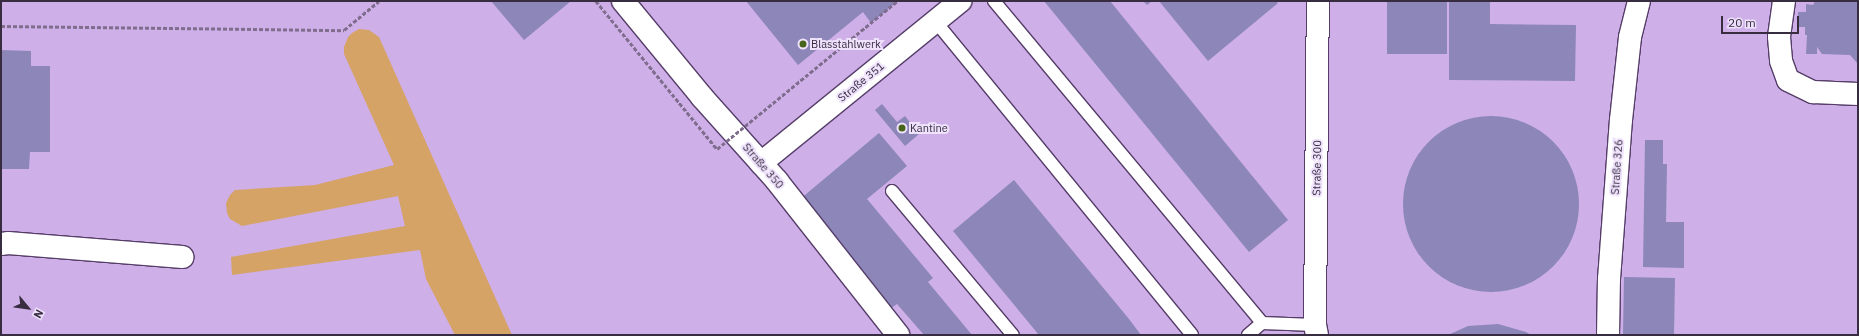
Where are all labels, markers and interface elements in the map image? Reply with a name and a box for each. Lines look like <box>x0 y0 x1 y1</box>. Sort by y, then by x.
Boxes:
scale bar <box>1723 8 1801 34</box>
text: 20 m <box>1728 15 1756 30</box>
place label: Blasstahlwerk <box>811 37 881 51</box>
marker: Blasstahlwerk <box>798 39 808 49</box>
street label: Straße 351 <box>835 59 887 105</box>
place label: Kantine <box>910 121 948 135</box>
marker: Kantine <box>897 123 907 133</box>
street label: Straße 326 <box>1608 139 1626 195</box>
street label: Straße 300 <box>1310 140 1324 196</box>
street label: Straße 350 <box>740 141 786 191</box>
north arrow <box>8 288 48 328</box>
text: N <box>30 307 47 321</box>

